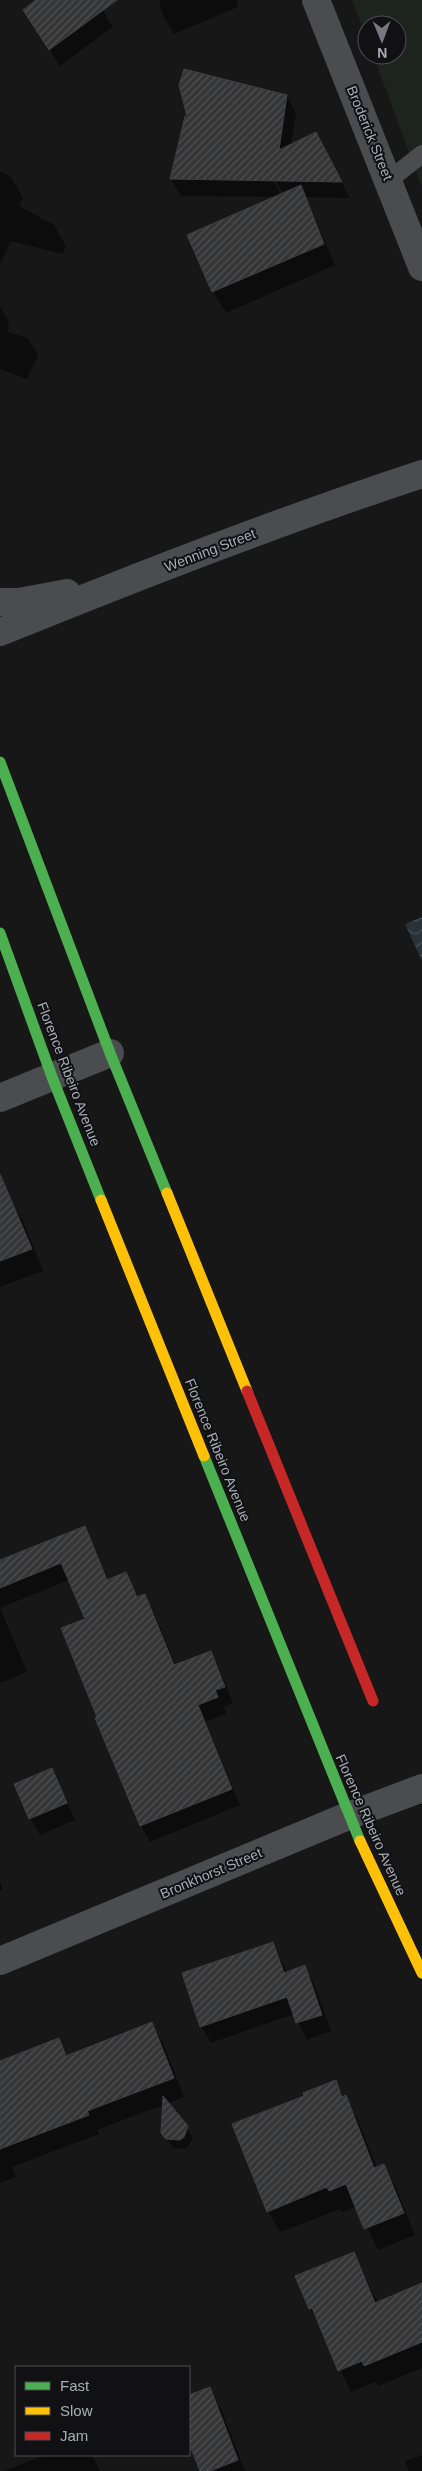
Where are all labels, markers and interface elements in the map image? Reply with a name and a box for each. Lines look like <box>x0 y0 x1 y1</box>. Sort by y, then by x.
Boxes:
north arrow <box>357 15 407 65</box>
text: N <box>377 45 387 61</box>
street label: Broderick Street <box>344 83 396 183</box>
street label: Wenning Street <box>162 525 258 575</box>
street label: Florence Ribeiro Avenue <box>34 1000 104 1149</box>
street label: Florence Ribeiro Avenue <box>182 1376 254 1524</box>
street label: Florence Ribeiro Avenue <box>333 1752 410 1898</box>
street label: Bronkhorst Street <box>158 1844 264 1902</box>
legend <box>15 2366 190 2456</box>
text: Fast <box>60 2377 90 2394</box>
text: Slow <box>60 2402 93 2419</box>
text: Jam <box>60 2427 88 2444</box>

